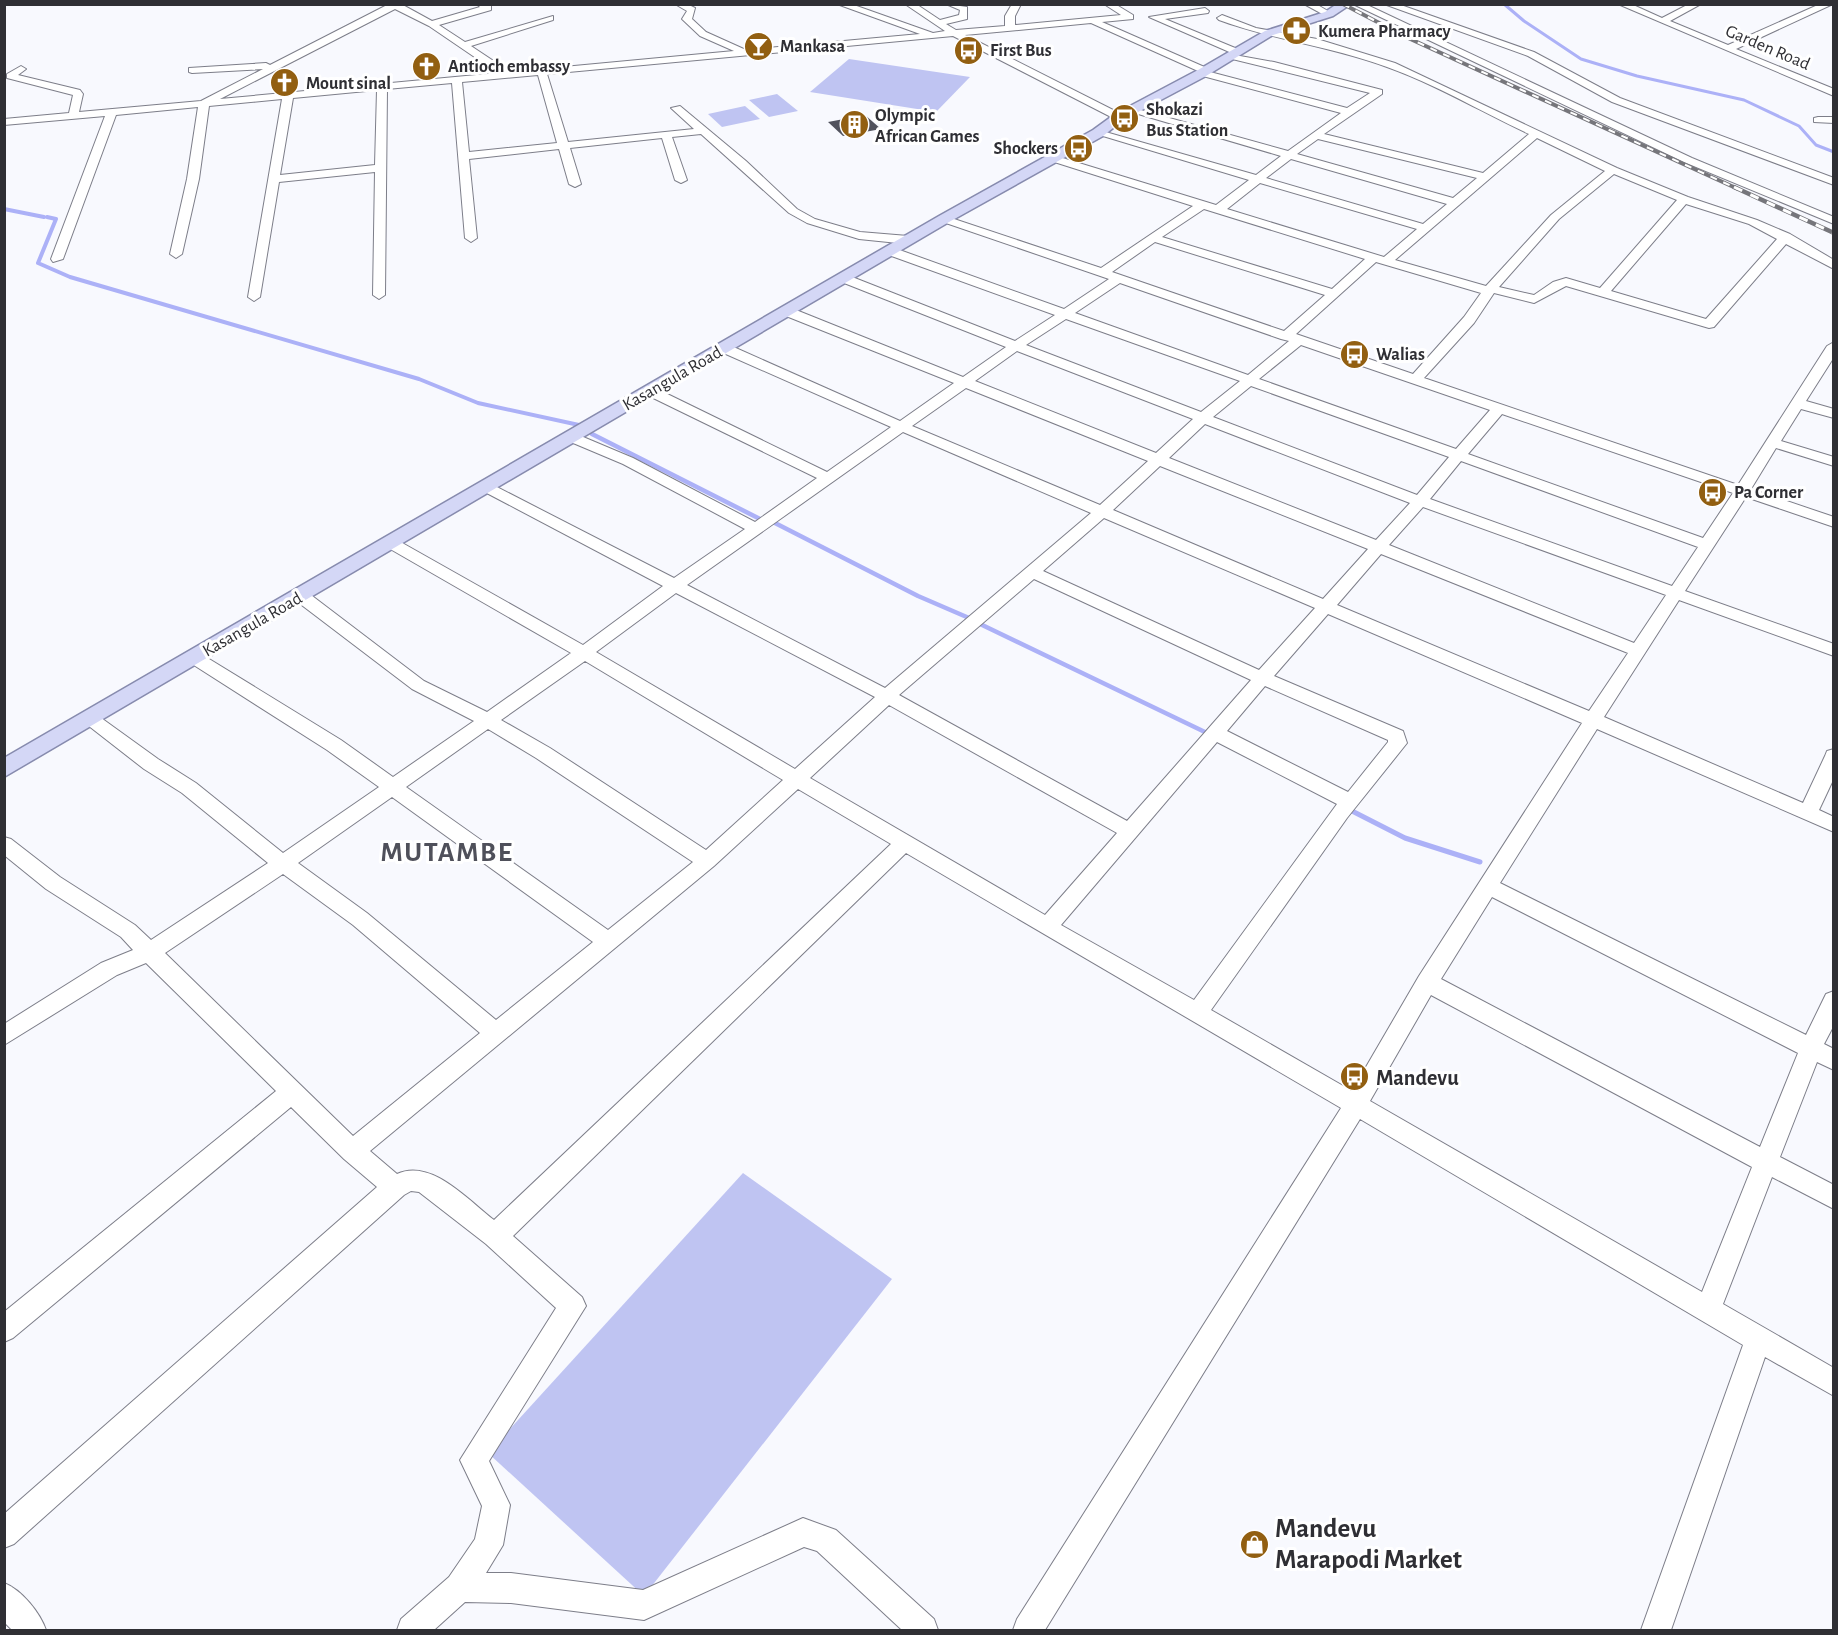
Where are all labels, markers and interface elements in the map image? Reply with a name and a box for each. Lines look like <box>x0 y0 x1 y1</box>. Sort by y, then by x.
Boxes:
pharmacy icon: Kumera Pharmacy <box>1281 15 1313 47</box>
street label: Garden Road <box>1723 22 1813 74</box>
place label: Kumera Pharmacy <box>1318 23 1451 41</box>
bar icon: Mankasa <box>743 30 775 62</box>
bus stop icon: First Bus <box>953 34 985 66</box>
place label: Mankasa <box>780 38 845 56</box>
place label: First Bus <box>990 42 1052 60</box>
church icon: Antioch embassy <box>411 50 443 82</box>
place label: Antioch embassy <box>448 58 571 76</box>
church icon: Mount sinal <box>269 67 301 99</box>
place label: Mount sinal <box>306 75 391 93</box>
place label: Shokazi Bus Station <box>1146 101 1228 140</box>
bus stop icon: Shokazi Bus Station <box>1109 103 1141 135</box>
place label: Olympic African Games <box>875 107 979 146</box>
building icon: Olympic African Games <box>838 109 870 141</box>
bus stop icon: Shockers <box>1063 132 1095 164</box>
place label: Shockers <box>994 140 1058 158</box>
bus stop icon: Walias <box>1339 338 1371 370</box>
street label: Kasangula Road <box>620 343 725 415</box>
place label: Walias <box>1376 346 1425 364</box>
bus stop icon: Pa Corner <box>1697 476 1729 508</box>
place label: Pa Corner <box>1734 484 1804 502</box>
street label: Kasangula Road <box>200 589 305 661</box>
district label: MUTAMBE <box>381 839 513 867</box>
bus stop icon: Mandevu <box>1339 1061 1371 1093</box>
place label: Mandevu <box>1376 1067 1459 1089</box>
place label: Mandevu Marapodi Market <box>1275 1515 1462 1573</box>
shop icon: Mandevu Marapodi Market <box>1238 1528 1270 1560</box>

